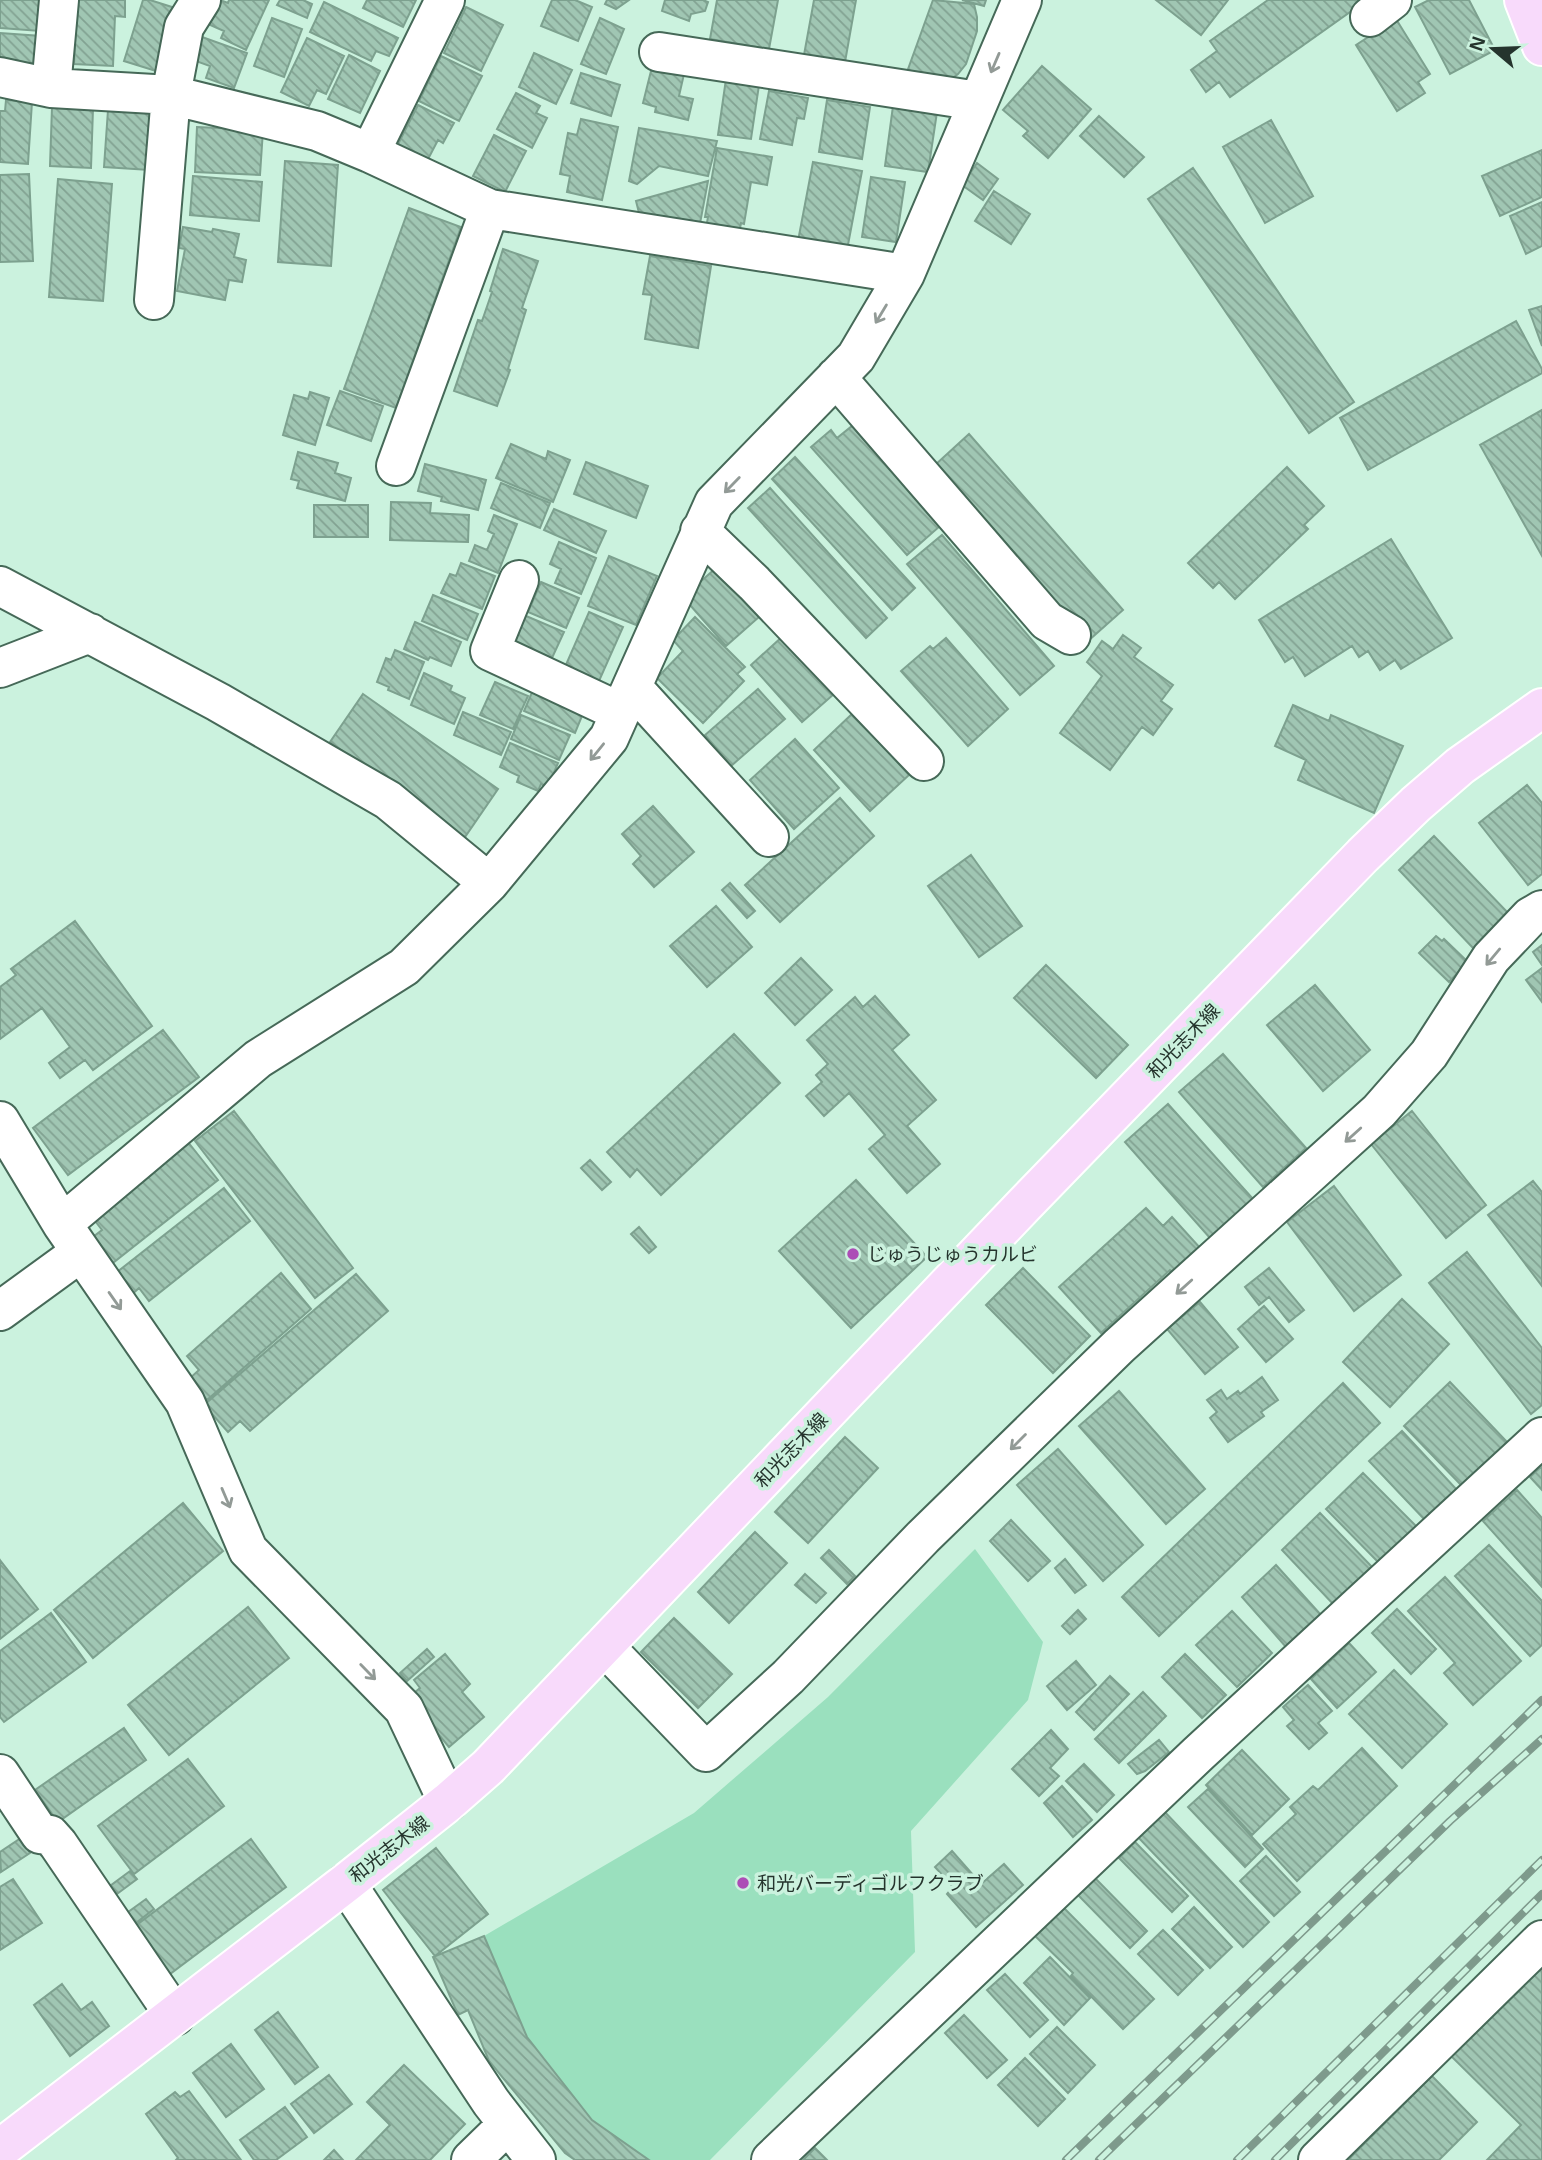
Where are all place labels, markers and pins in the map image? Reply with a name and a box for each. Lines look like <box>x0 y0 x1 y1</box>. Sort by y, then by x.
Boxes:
place label: じゅうじゅうカルビ <box>867 1244 1038 1265</box>
marker: じゅうじゅうカルビ <box>845 1246 861 1262</box>
place label: 和光バーディゴルフクラブ <box>757 1873 984 1894</box>
marker: 和光バーディゴルフクラブ <box>735 1875 751 1891</box>

